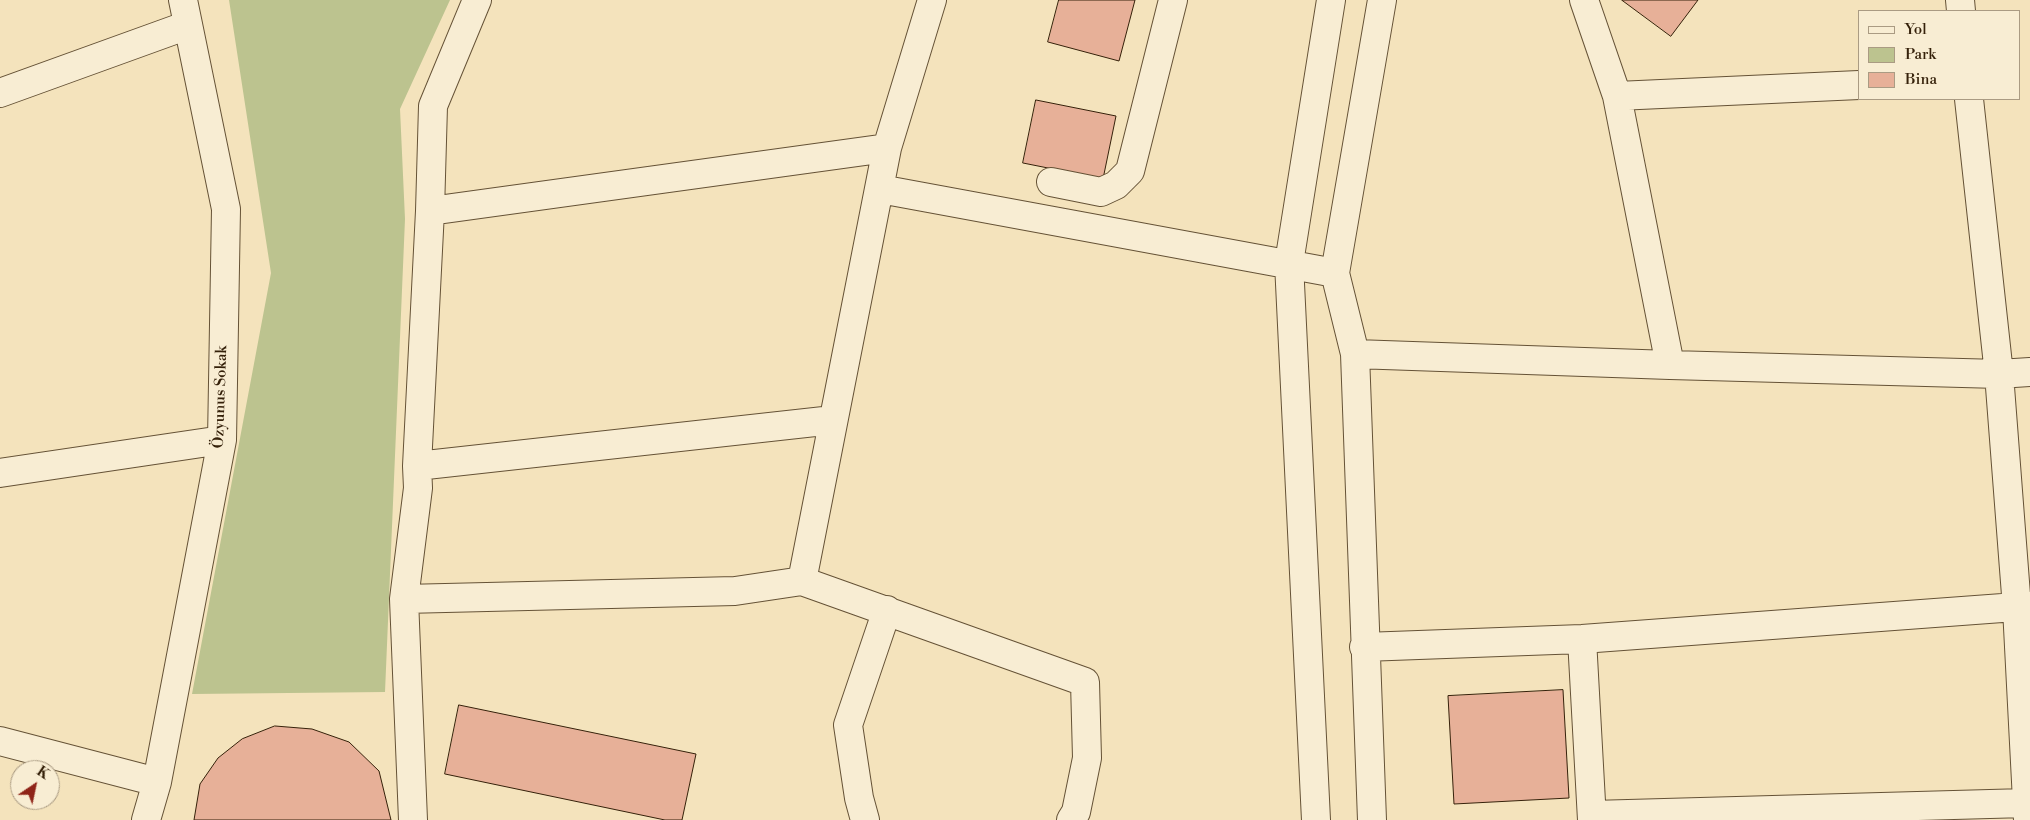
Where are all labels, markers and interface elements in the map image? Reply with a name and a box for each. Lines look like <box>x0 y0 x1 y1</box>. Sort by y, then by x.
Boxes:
legend <box>1858 10 2020 100</box>
text: Yol <box>1905 20 1927 39</box>
text: Park <box>1905 45 1936 64</box>
text: Bina <box>1905 70 1937 89</box>
street label: Özyunus Sokak <box>210 345 232 449</box>
north arrow <box>10 760 60 810</box>
text: K <box>33 763 53 784</box>

